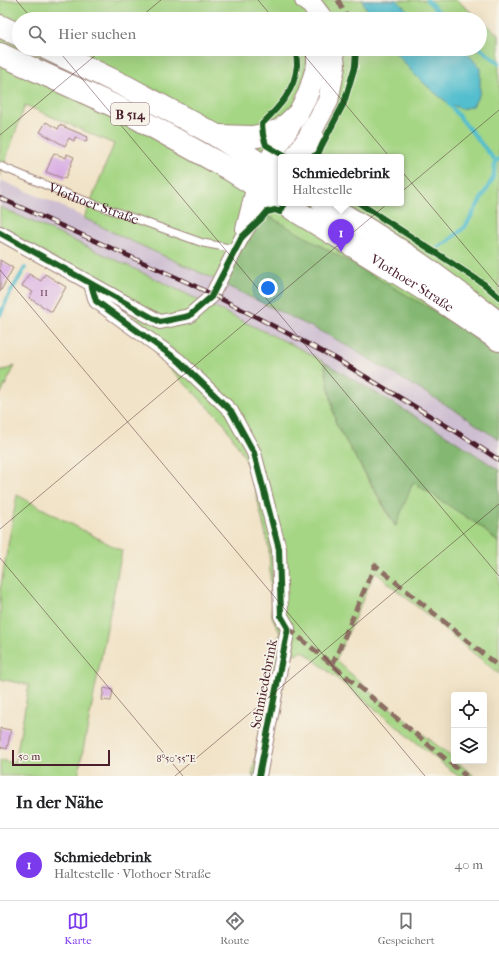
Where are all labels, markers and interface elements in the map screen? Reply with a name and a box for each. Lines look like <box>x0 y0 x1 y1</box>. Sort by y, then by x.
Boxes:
search box <box>12 12 487 56</box>
icon: search <box>26 23 48 45</box>
text: Hier suchen <box>58 25 136 43</box>
road number: B 514 <box>111 103 149 125</box>
popup <box>278 154 404 206</box>
text: Schmiedebrink <box>292 164 390 182</box>
street label: Vlothoer Straße <box>45 178 141 228</box>
text: Haltestelle <box>292 182 352 197</box>
pin: 1 <box>328 219 354 252</box>
street label: Vlothoer Straße <box>367 250 457 316</box>
your location <box>258 278 278 298</box>
house number: 11 <box>40 285 48 299</box>
street label: Schmiedebrink <box>247 637 281 730</box>
map controls <box>451 692 487 764</box>
button: locate <box>451 692 487 728</box>
button: layers <box>451 728 487 764</box>
scale bar <box>12 748 110 767</box>
text: 50 m <box>18 750 40 763</box>
text: 8°50'55"E <box>156 753 196 765</box>
text: In der Nähe <box>16 792 103 812</box>
text: Schmiedebrink <box>54 848 152 866</box>
text: 1 <box>27 857 31 872</box>
text: 40 m <box>455 857 483 872</box>
text: Haltestelle · Vlothoer Straße <box>54 866 211 881</box>
tab: Karte <box>64 910 92 947</box>
tab: Route <box>220 910 249 947</box>
tab: Gespeichert <box>378 910 435 947</box>

